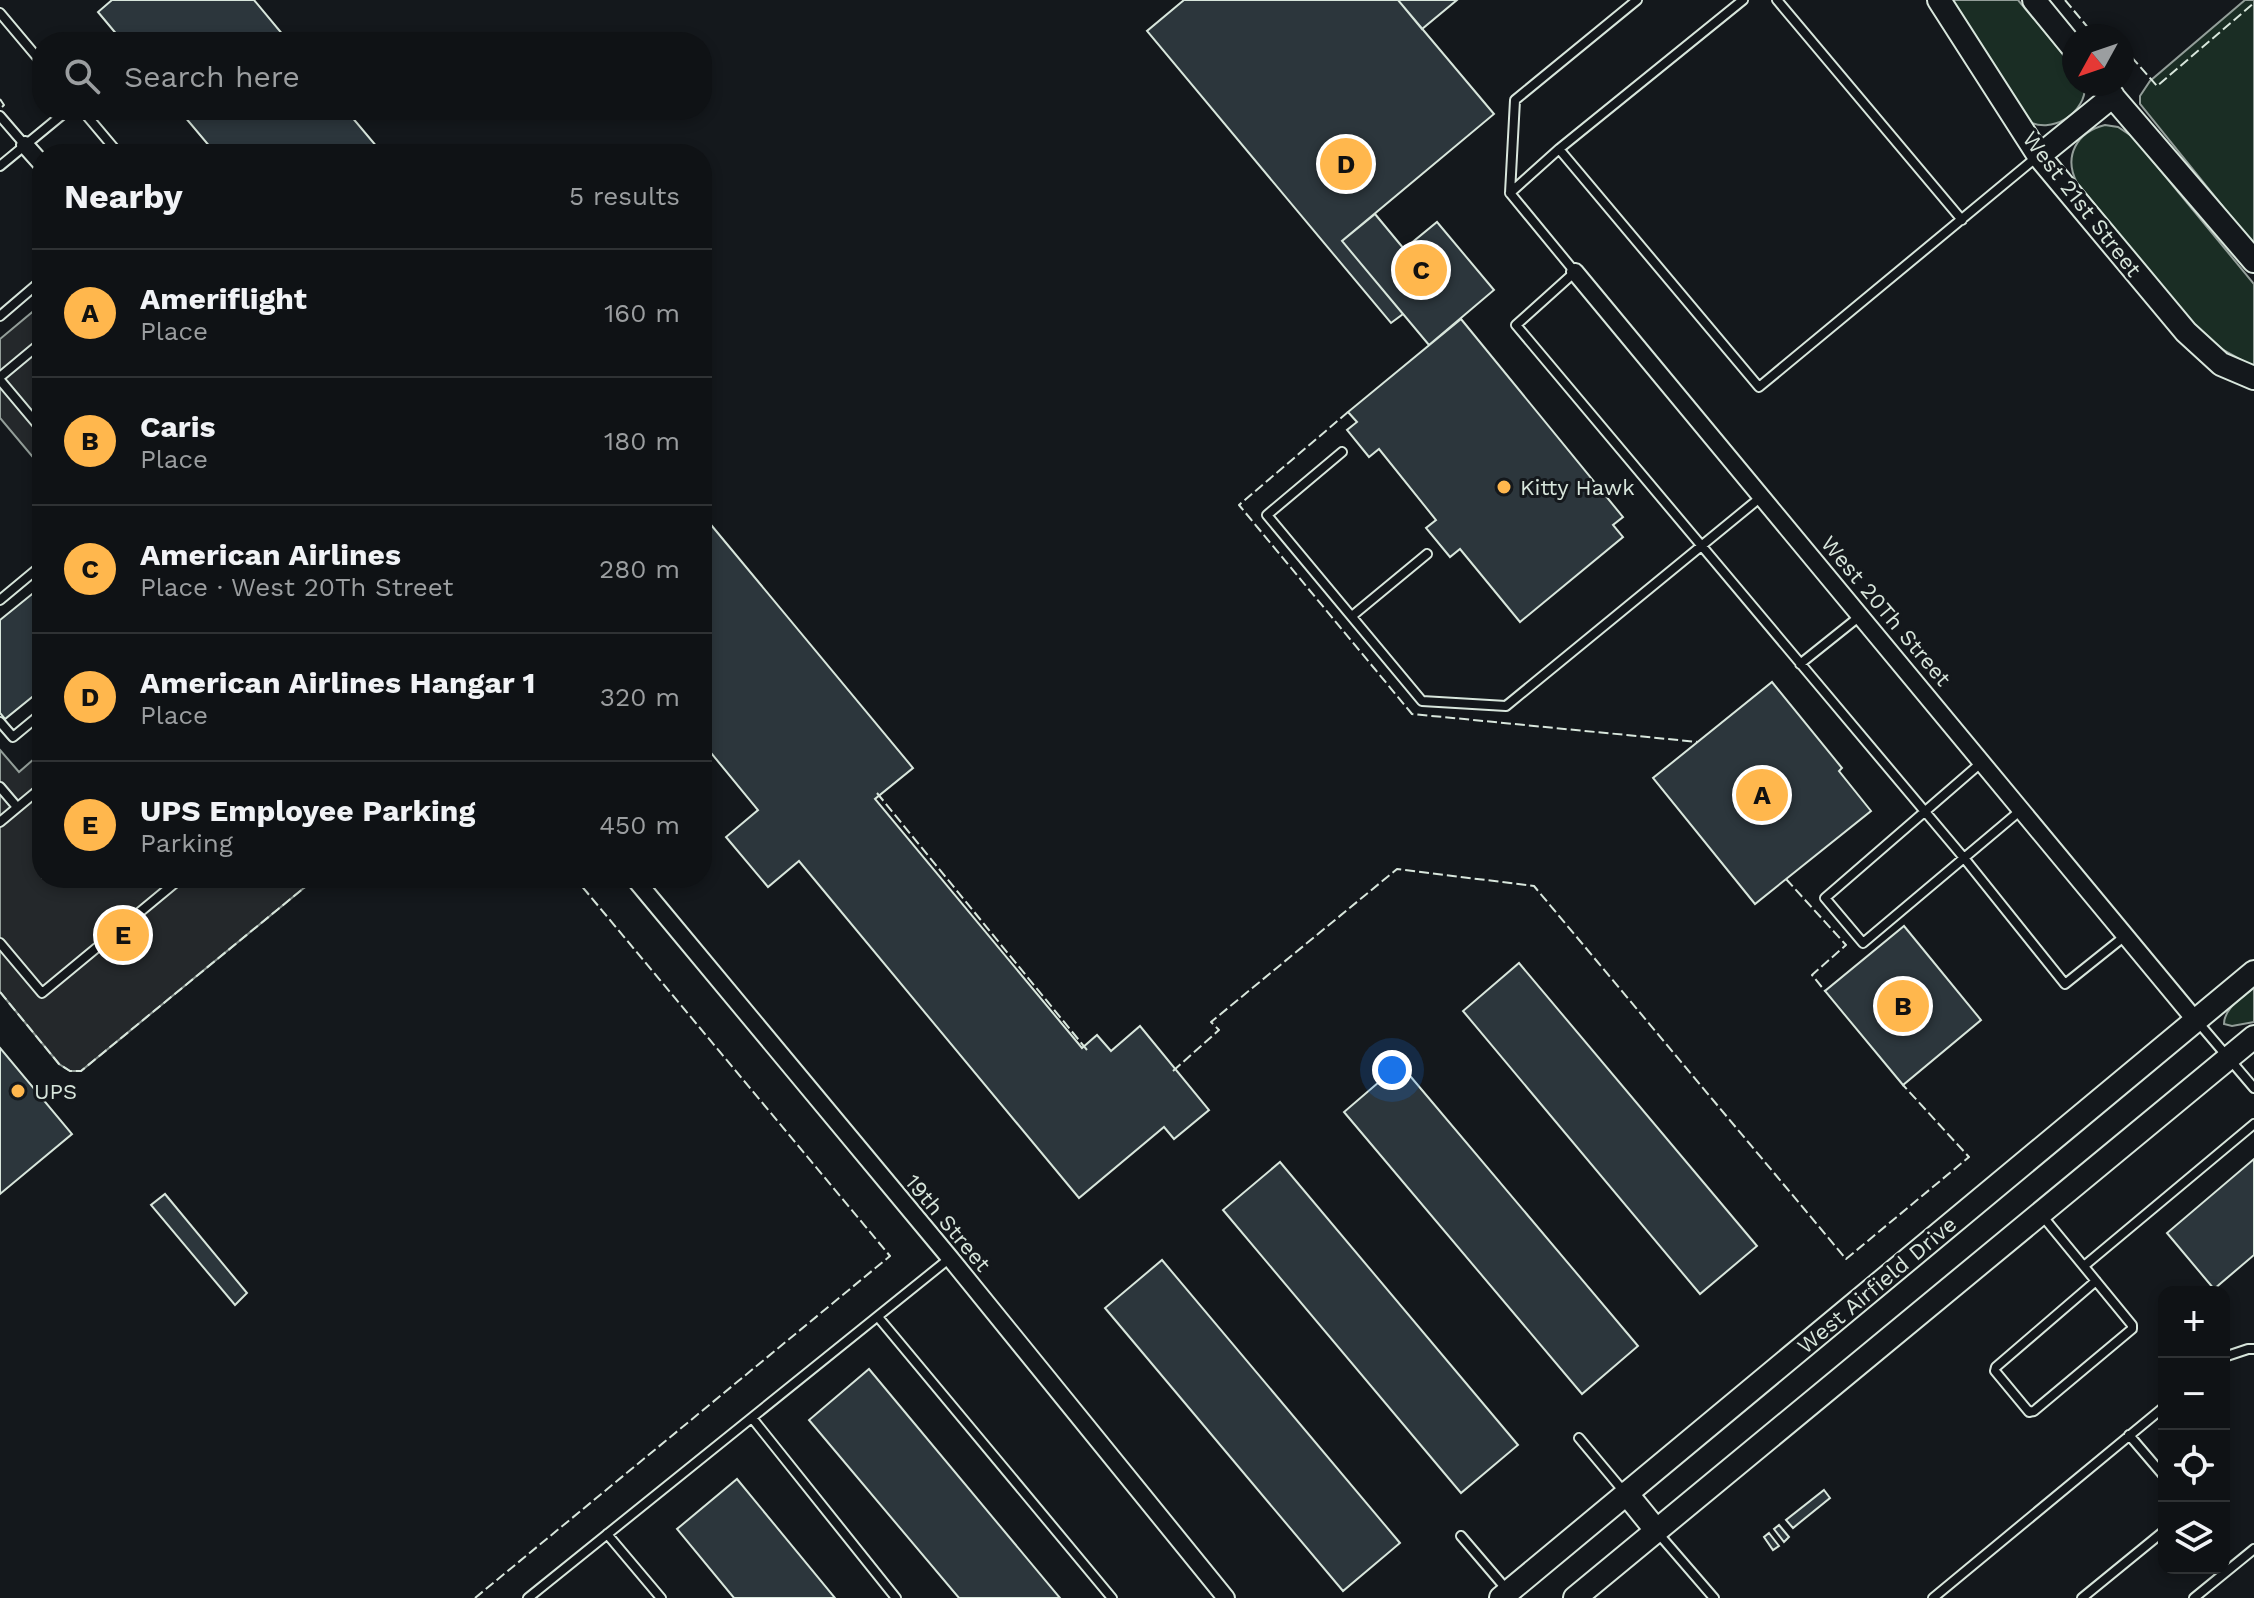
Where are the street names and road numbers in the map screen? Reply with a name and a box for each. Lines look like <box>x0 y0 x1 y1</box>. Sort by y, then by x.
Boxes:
street label: West 21st Street <box>2018 126 2146 282</box>
street label: West 20Th Street <box>1816 531 1956 691</box>
street label: 19th Street <box>900 1169 996 1277</box>
street label: West Airfield Drive <box>1792 1211 1962 1359</box>

